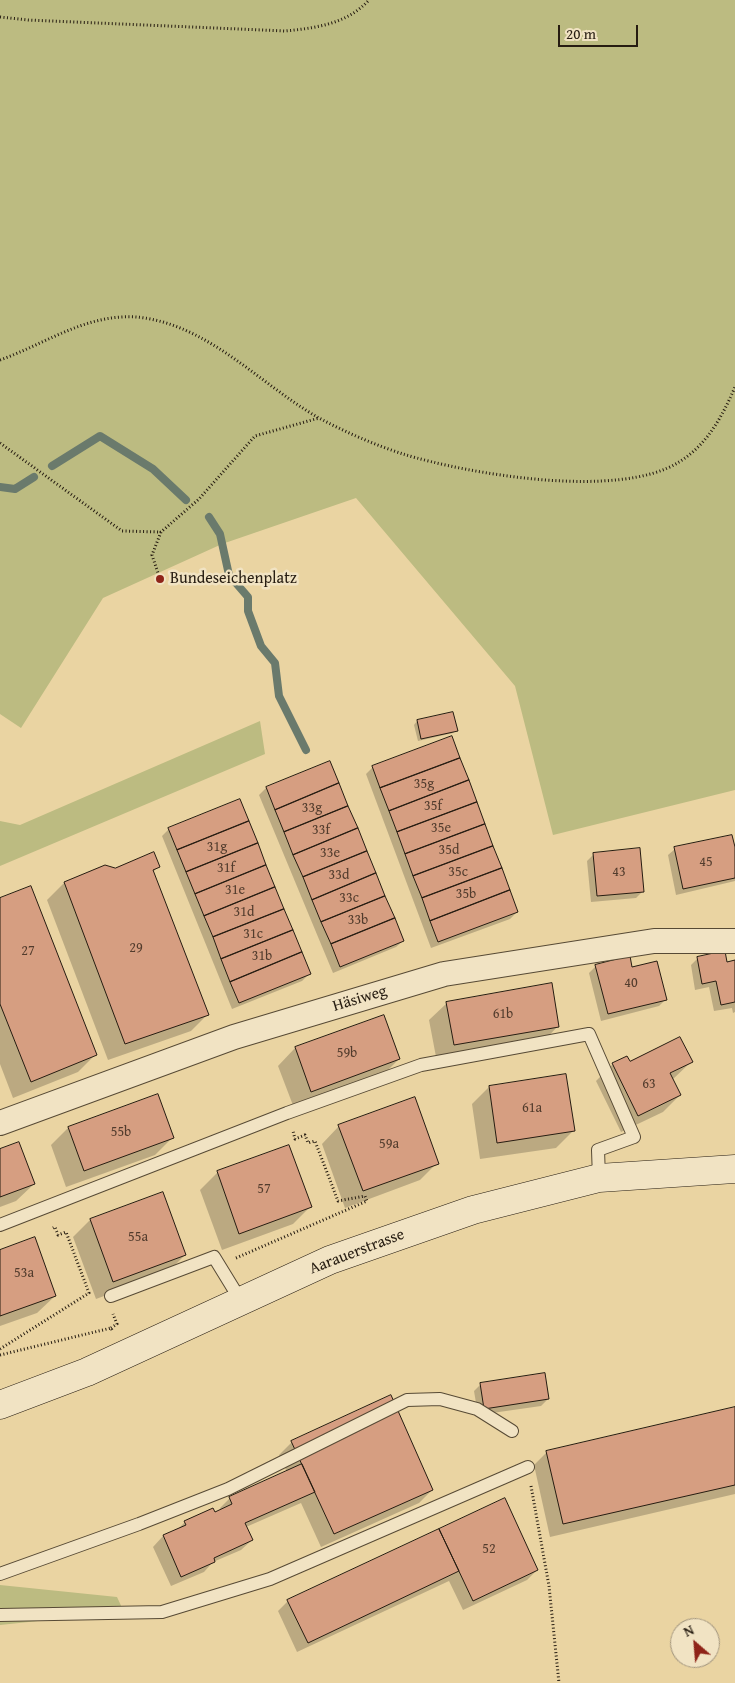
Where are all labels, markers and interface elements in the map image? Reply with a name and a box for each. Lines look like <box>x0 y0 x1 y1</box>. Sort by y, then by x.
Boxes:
scale bar <box>560 15 640 47</box>
text: 20 m <box>566 23 596 44</box>
place label: Bundeseichenplatz <box>170 569 297 589</box>
marker: Bundeseichenplatz <box>154 573 166 585</box>
house number: 35g <box>414 776 434 792</box>
house number: 35f <box>424 798 442 814</box>
house number: 33g <box>302 800 322 816</box>
house number: 35e <box>431 820 451 836</box>
house number: 33f <box>312 822 330 838</box>
house number: 31g <box>207 839 227 855</box>
house number: 35d <box>439 842 459 858</box>
house number: 33e <box>320 845 340 861</box>
house number: 45 <box>699 854 713 870</box>
house number: 31f <box>217 860 235 876</box>
house number: 35c <box>448 864 468 880</box>
house number: 43 <box>612 864 626 880</box>
house number: 33d <box>329 867 349 883</box>
house number: 31e <box>225 882 245 898</box>
house number: 35b <box>456 886 476 902</box>
house number: 33c <box>339 890 359 906</box>
house number: 31d <box>234 904 254 920</box>
house number: 33b <box>348 912 368 928</box>
house number: 31c <box>243 926 263 942</box>
house number: 29 <box>129 940 143 956</box>
house number: 27 <box>21 943 35 959</box>
house number: 31b <box>252 948 272 964</box>
house number: 40 <box>624 975 638 991</box>
street label: Häsiweg <box>331 982 389 1016</box>
house number: 61b <box>493 1006 513 1022</box>
house number: 59b <box>337 1045 357 1061</box>
house number: 63 <box>642 1076 656 1092</box>
house number: 61a <box>522 1100 542 1116</box>
house number: 55b <box>111 1124 131 1140</box>
house number: 59a <box>379 1136 399 1152</box>
house number: 57 <box>257 1181 271 1197</box>
street label: Aarauerstrasse <box>307 1225 407 1279</box>
house number: 55a <box>128 1229 148 1245</box>
house number: 53a <box>14 1265 34 1281</box>
house number: 52 <box>482 1541 496 1557</box>
north arrow <box>670 1618 720 1668</box>
text: N <box>680 1619 697 1642</box>

